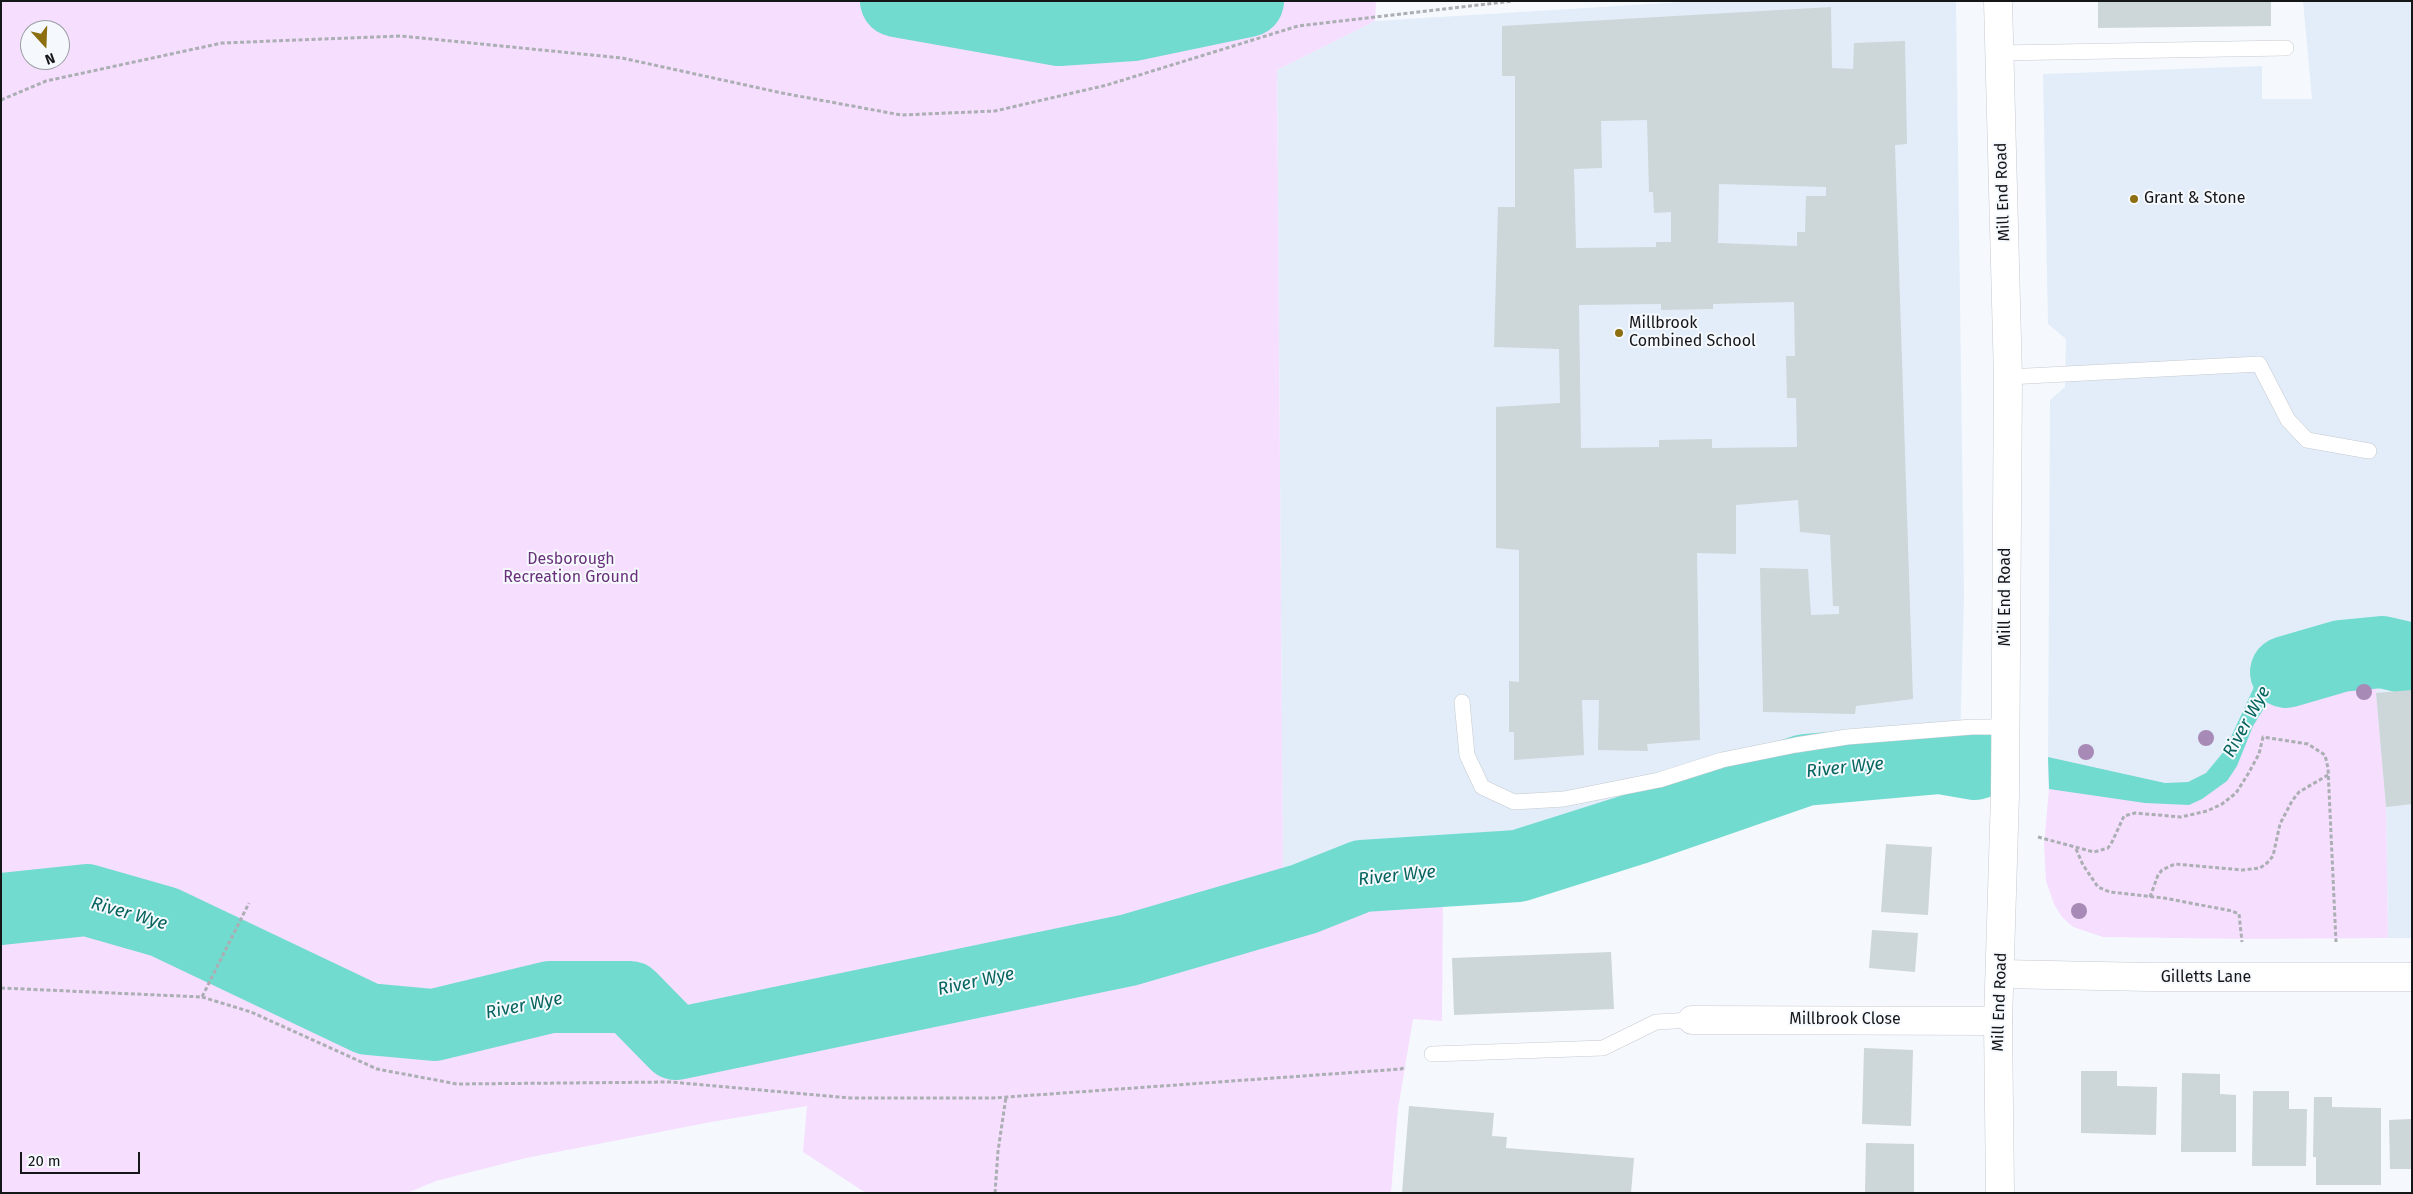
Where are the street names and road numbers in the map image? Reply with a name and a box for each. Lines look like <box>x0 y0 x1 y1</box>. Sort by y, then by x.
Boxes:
street label: Mill End Road <box>1992 142 2014 242</box>
street label: Mill End Road <box>1996 547 2016 647</box>
street label: Mill End Road <box>1989 952 2011 1052</box>
street label: Gilletts Lane <box>2161 968 2251 988</box>
street label: Millbrook Close <box>1789 1010 1901 1030</box>

